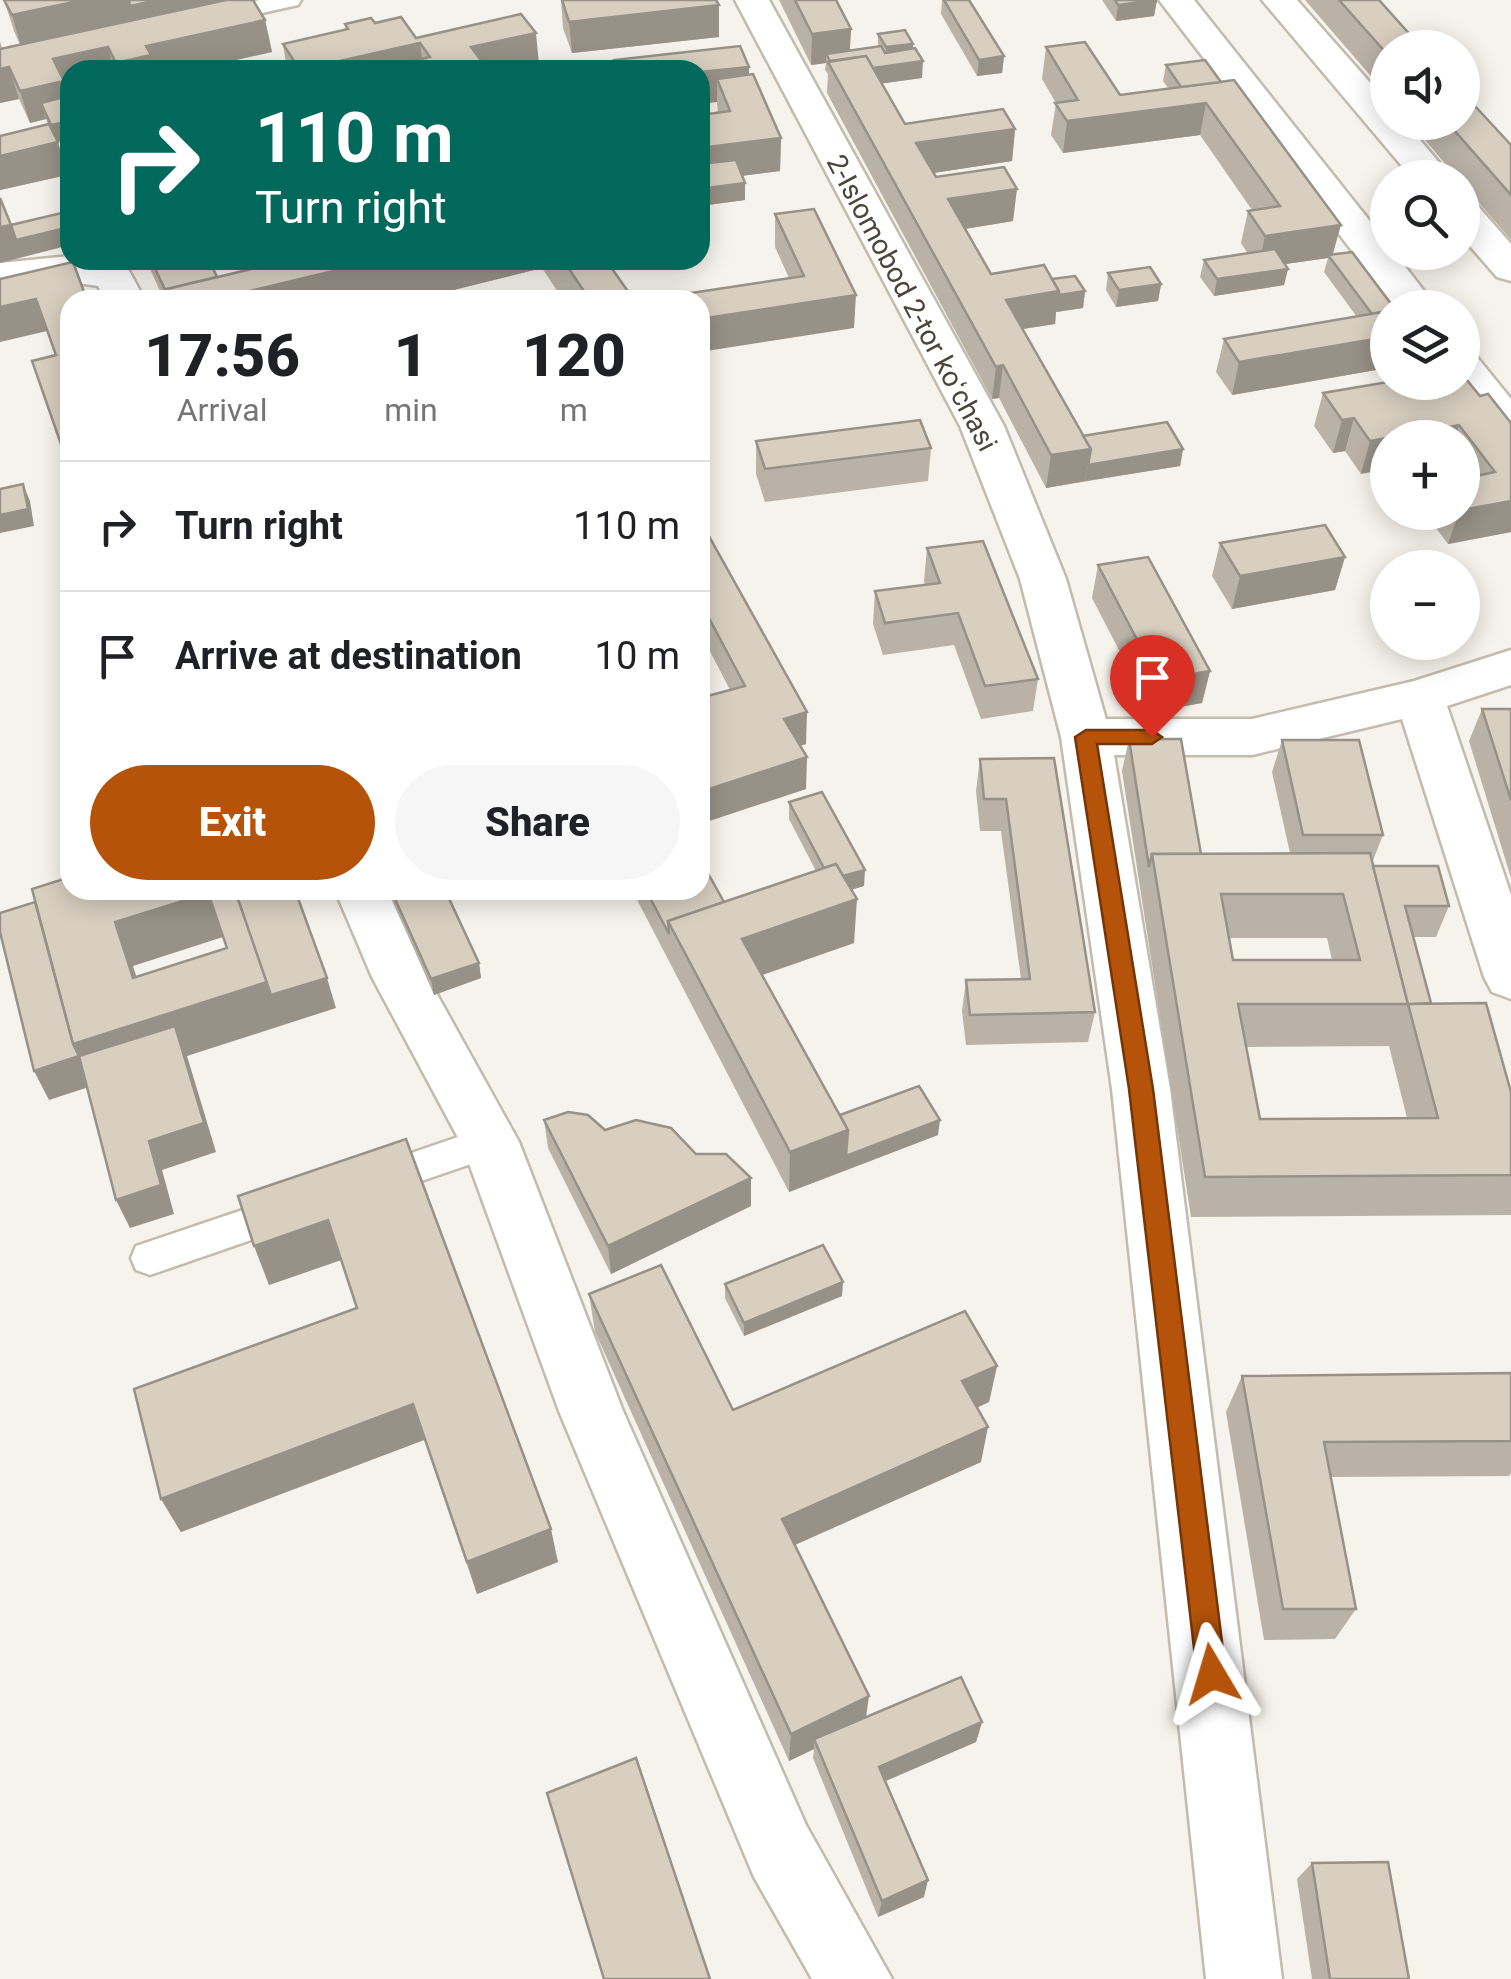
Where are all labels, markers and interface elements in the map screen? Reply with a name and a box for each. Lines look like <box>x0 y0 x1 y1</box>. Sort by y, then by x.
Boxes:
map controls <box>1370 30 1480 660</box>
button: sound <box>1370 30 1480 140</box>
text: 110 m <box>255 97 454 179</box>
icon: right <box>90 100 220 230</box>
street label: 2-Islomobod 2-tor koʻchasi <box>820 149 1004 457</box>
button: search <box>1370 160 1480 270</box>
text: Turn right <box>255 181 447 234</box>
button: layers <box>1370 290 1480 400</box>
text: 17:56 <box>144 320 300 391</box>
text: 1 <box>394 320 428 391</box>
text: 120 <box>522 320 626 391</box>
text: Arrival <box>177 391 268 429</box>
text: min <box>384 391 438 429</box>
text: m <box>560 391 588 429</box>
button: + <box>1370 420 1480 530</box>
icon: right <box>90 499 145 554</box>
text: Turn right <box>175 504 343 548</box>
text: 110 m <box>573 504 680 548</box>
button: − <box>1370 550 1480 660</box>
icon: arrive <box>90 629 145 684</box>
text: Arrive at destination <box>175 634 522 678</box>
text: 10 m <box>595 634 680 678</box>
pin <box>1110 635 1195 738</box>
icon: arrive <box>1125 650 1180 705</box>
button: Exit <box>90 765 375 880</box>
button: Share <box>395 765 680 880</box>
position arrow <box>1160 1622 1264 1726</box>

